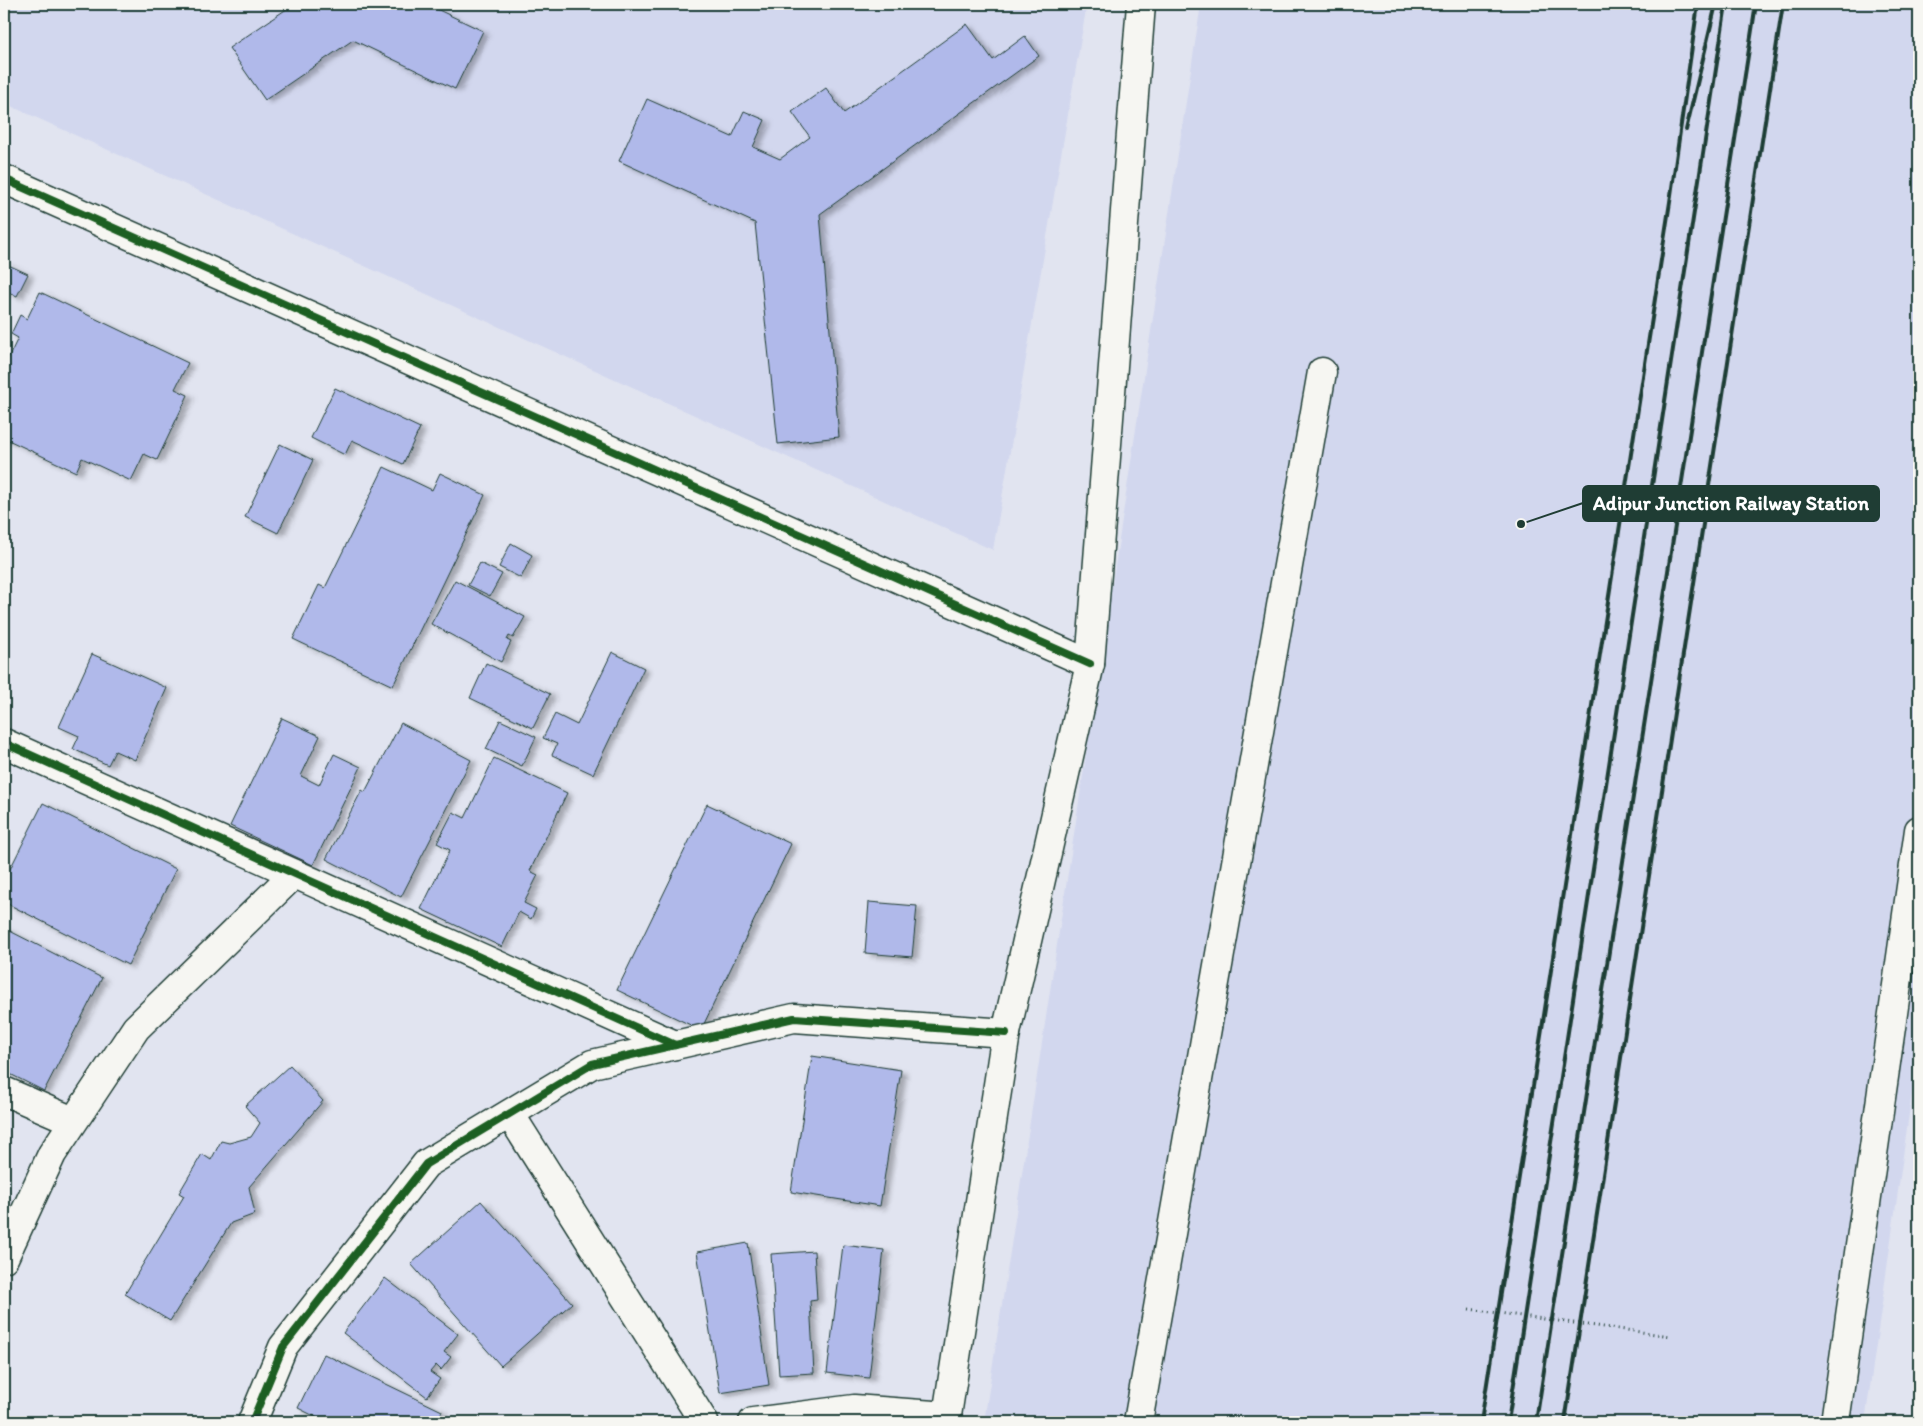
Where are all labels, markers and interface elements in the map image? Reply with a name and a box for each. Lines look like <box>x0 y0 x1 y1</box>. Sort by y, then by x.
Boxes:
callout: Adipur Junction Railway Station <box>1583 486 1879 521</box>
text: Adipur Junction Railway Station <box>1592 491 1870 516</box>

